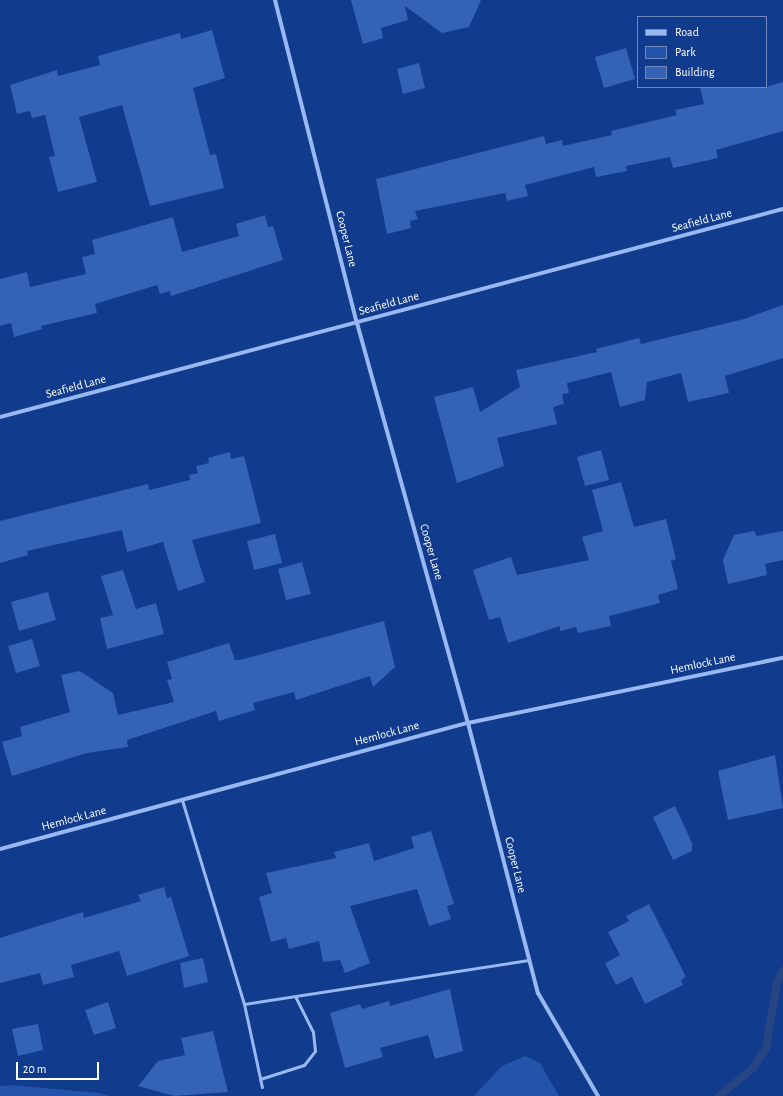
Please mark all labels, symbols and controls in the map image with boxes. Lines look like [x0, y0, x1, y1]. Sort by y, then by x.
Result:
legend [637, 16, 767, 88]
text: Road [675, 26, 699, 38]
text: Park [675, 46, 696, 58]
text: Building [675, 66, 715, 78]
street label: Seafield Lane [670, 206, 734, 236]
street label: Cooper Lane [332, 209, 360, 269]
street label: Seafield Lane [357, 289, 421, 319]
street label: Seafield Lane [44, 372, 108, 402]
street label: Cooper Lane [416, 522, 446, 582]
street label: Hemlock Lane [669, 650, 737, 678]
street label: Hemlock Lane [353, 718, 421, 750]
street label: Hemlock Lane [40, 803, 108, 835]
street label: Cooper Lane [501, 835, 529, 895]
scale bar [18, 1054, 101, 1080]
text: 20 m [23, 1063, 46, 1075]

